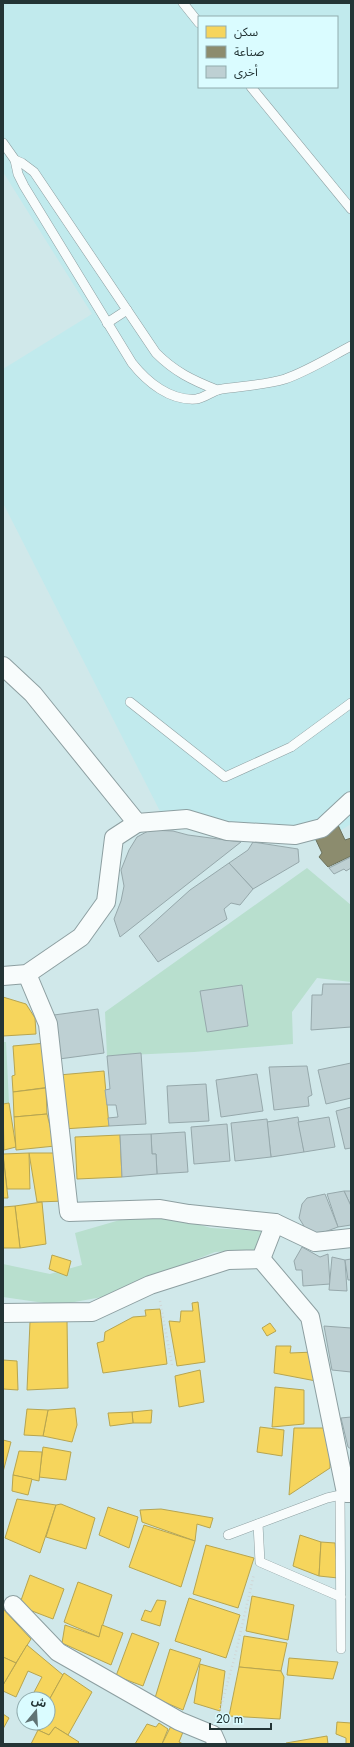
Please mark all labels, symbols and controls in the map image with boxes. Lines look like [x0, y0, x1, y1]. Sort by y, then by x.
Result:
legend [198, 16, 338, 88]
text: سكن [234, 23, 258, 41]
text: صناعة [234, 43, 264, 61]
text: أخرى [234, 63, 258, 81]
north arrow [16, 1691, 56, 1731]
text: ش [29, 1692, 49, 1711]
scale bar [210, 1705, 271, 1731]
text: 20 m [216, 1710, 243, 1728]

